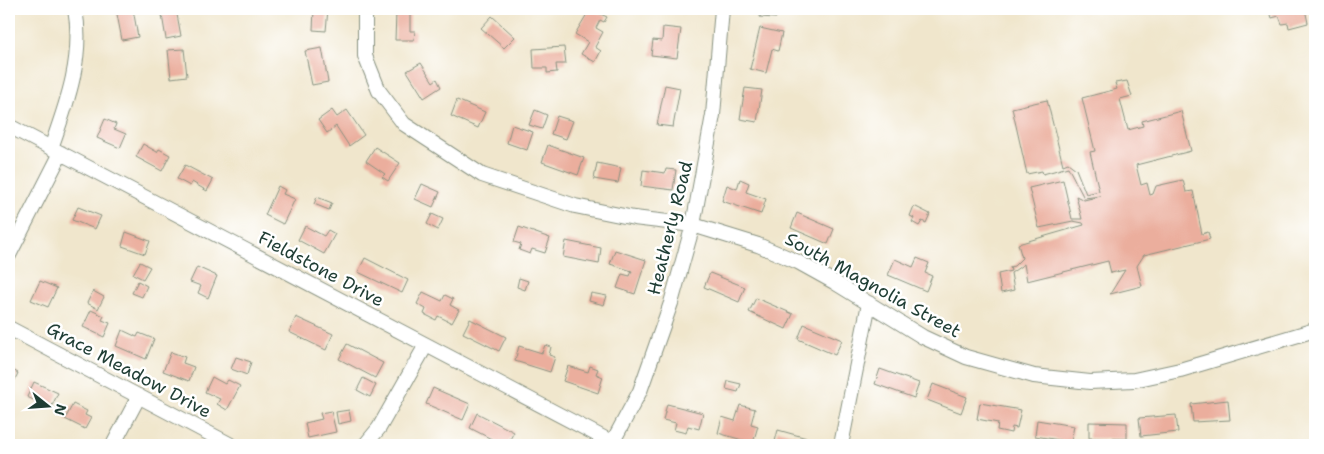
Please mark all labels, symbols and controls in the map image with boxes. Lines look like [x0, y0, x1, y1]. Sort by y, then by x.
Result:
street label: Heatherly Road [642, 159, 698, 297]
street label: Fieldstone Drive [254, 226, 388, 312]
street label: South Magnolia Street [781, 227, 965, 343]
street label: Grace Meadow Drive [43, 316, 215, 424]
north arrow [22, 382, 72, 432]
text: N [50, 402, 71, 418]

